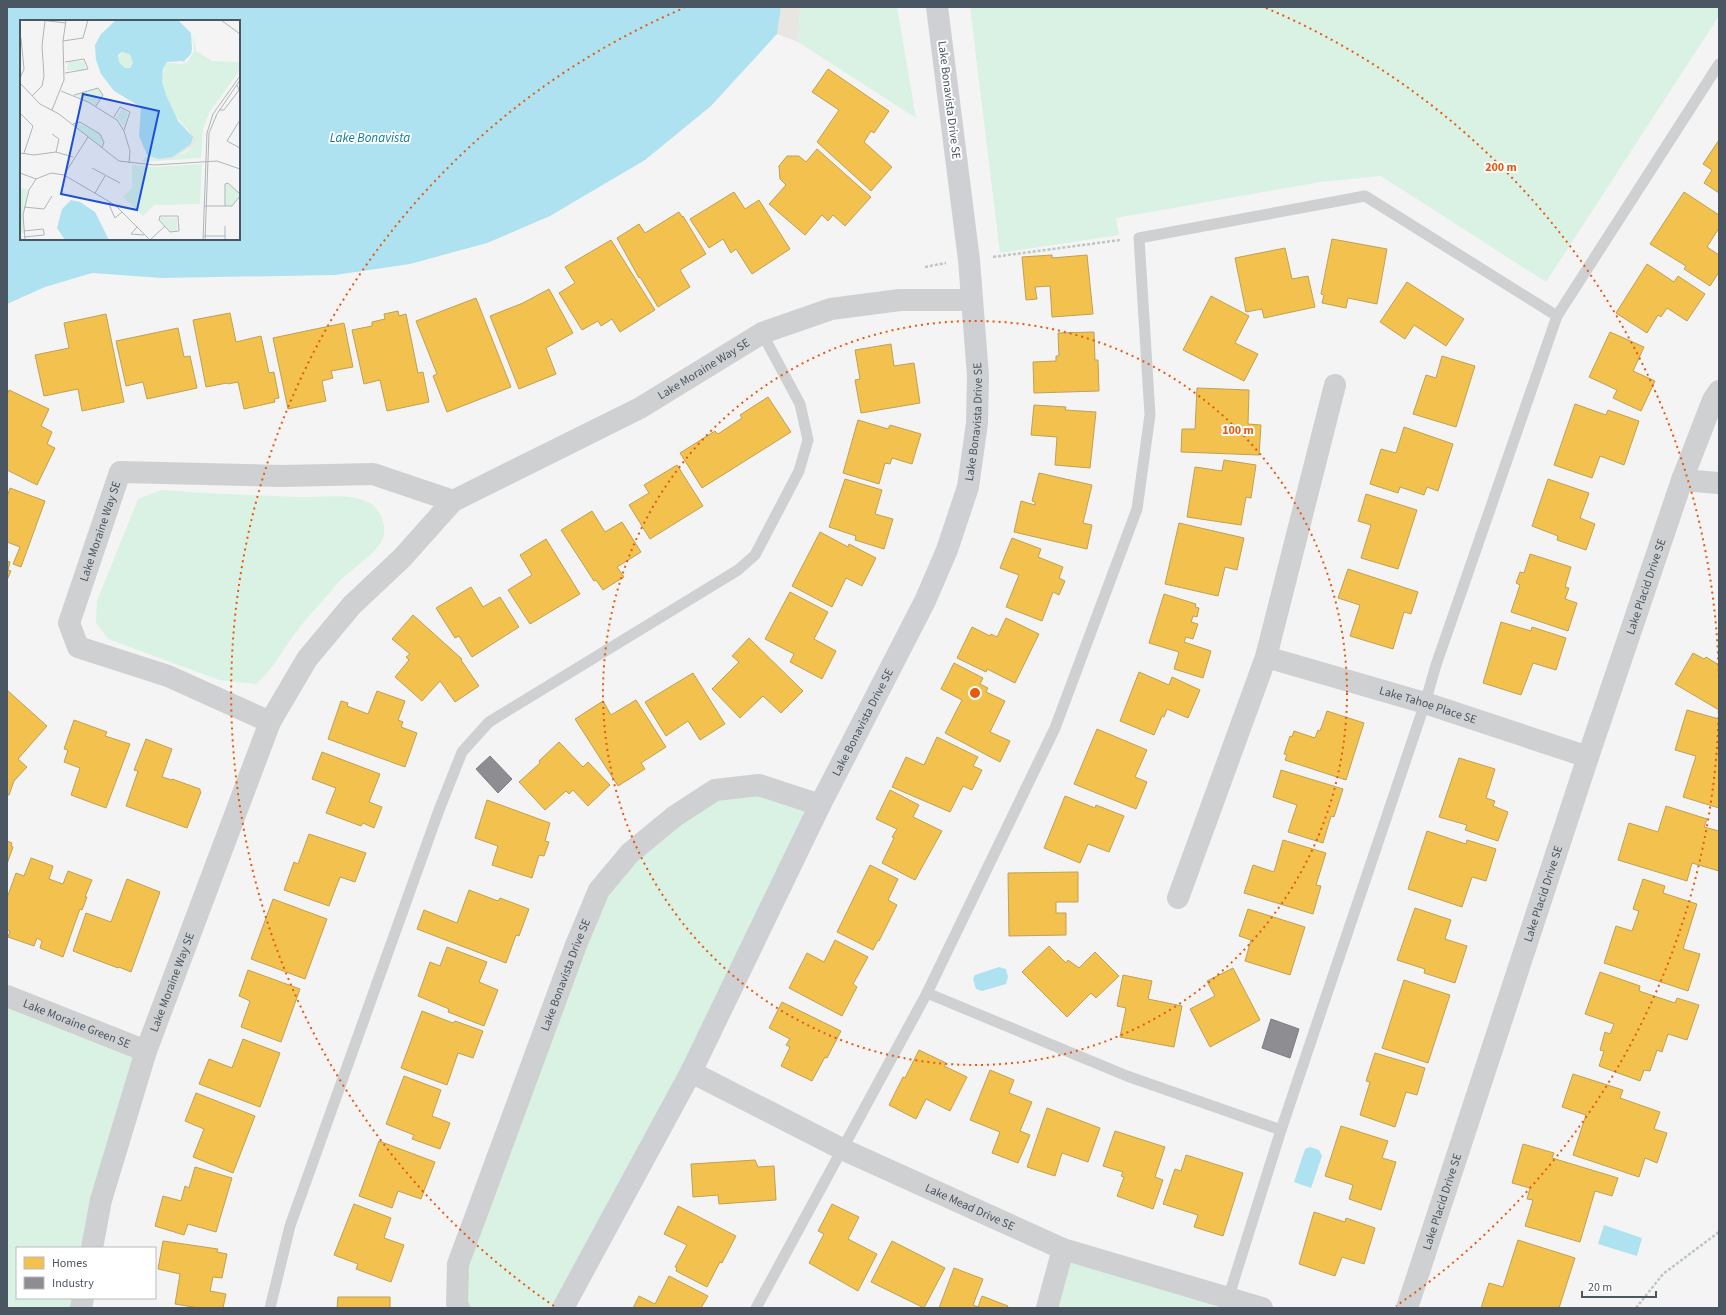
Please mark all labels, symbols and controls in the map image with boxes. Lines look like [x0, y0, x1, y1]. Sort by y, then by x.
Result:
inset map [20, 20, 240, 240]
street label: Lake Bonavista Drive SE [933, 40, 965, 160]
water label: Lake Bonavista [330, 129, 410, 147]
text: 200 m [1485, 159, 1517, 176]
street label: Lake Moraine Way SE [654, 334, 753, 404]
street label: Lake Bonavista Drive SE [960, 362, 987, 482]
text: 100 m [1222, 422, 1254, 439]
street label: Lake Moraine Way SE [75, 479, 125, 584]
street label: Lake Placid Drive SE [1622, 536, 1670, 637]
street label: Lake Bonavista Drive SE [828, 666, 897, 779]
street label: Lake Tahoe Place SE [1377, 682, 1479, 728]
centre of rings [968, 686, 982, 700]
street label: Lake Placid Drive SE [1519, 843, 1567, 944]
street label: Lake Bonavista Drive SE [536, 916, 595, 1033]
street label: Lake Moraine Way SE [145, 930, 198, 1034]
street label: Lake Moraine Green SE [21, 995, 133, 1053]
street label: Lake Placid Drive SE [1418, 1151, 1466, 1252]
street label: Lake Mead Drive SE [922, 1179, 1018, 1235]
legend [16, 1247, 156, 1299]
text: Homes [52, 1255, 87, 1272]
scale bar [1582, 1273, 1656, 1299]
text: Industry [52, 1275, 94, 1292]
text: 20 m [1588, 1279, 1612, 1296]

